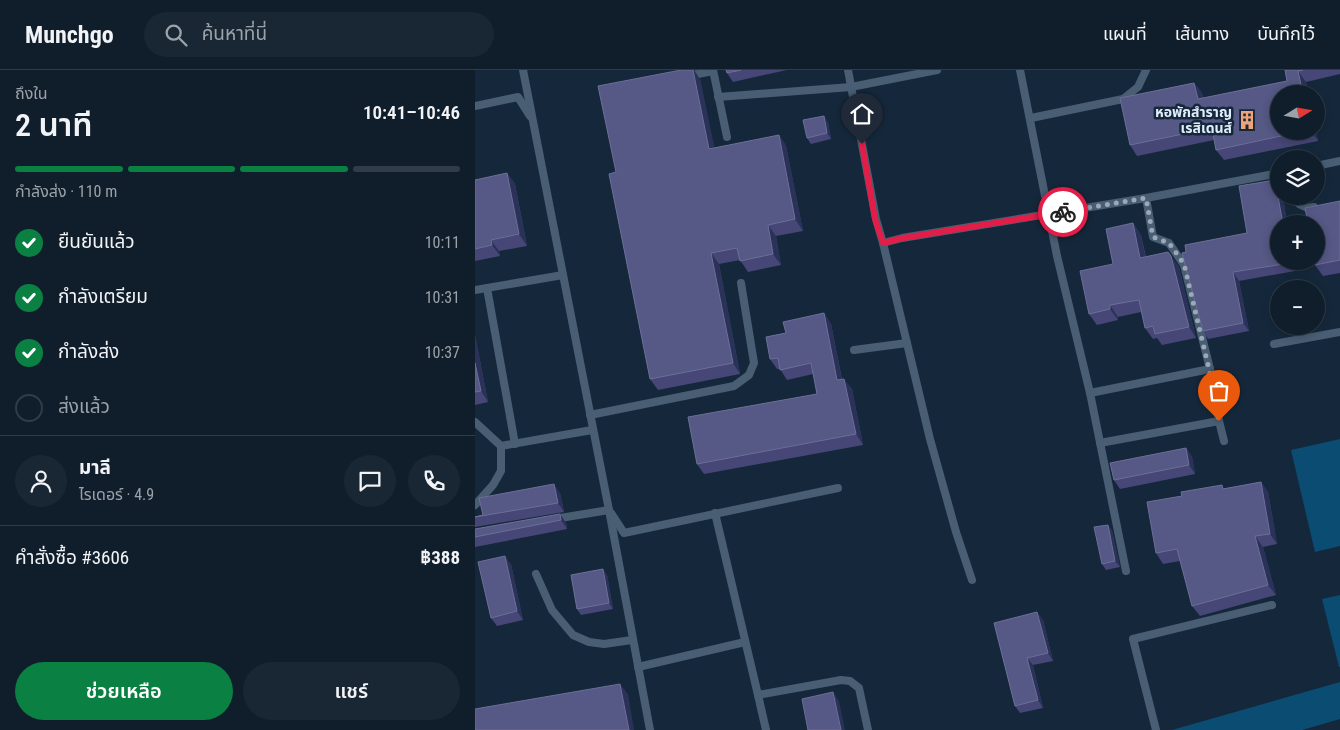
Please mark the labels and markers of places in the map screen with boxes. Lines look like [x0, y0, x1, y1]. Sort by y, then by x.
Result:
pin [841, 93, 883, 144]
place label: หอพักสำราญ เรสิเดนส์ [1155, 104, 1233, 136]
building icon: หอพักสำราญ เรสิเดนส์ [1236, 109, 1258, 131]
pin [1198, 370, 1240, 421]

